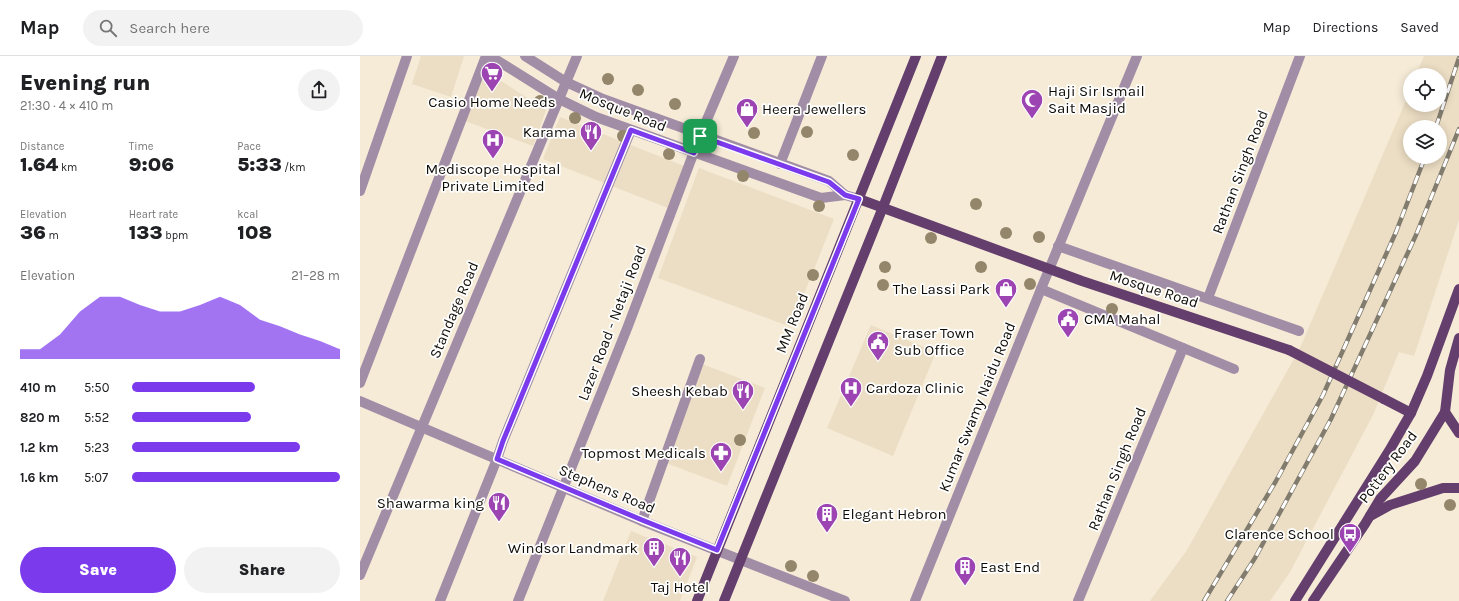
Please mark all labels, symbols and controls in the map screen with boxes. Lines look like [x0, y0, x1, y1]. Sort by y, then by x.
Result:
search box [83, 10, 363, 46]
text: Map [20, 17, 59, 39]
icon: search [97, 17, 119, 39]
text: Search here [129, 19, 210, 37]
text: Map [1263, 19, 1291, 36]
text: Directions [1313, 19, 1378, 36]
text: Saved [1400, 19, 1439, 36]
supermarket icon: Casio Home Needs [479, 60, 505, 93]
map controls [1403, 68, 1447, 164]
button: locate [1403, 68, 1447, 112]
button: share [298, 69, 340, 111]
text: Evening run [20, 70, 150, 96]
place label: Haji Sir Ismail Sait Masjid [1048, 82, 1145, 117]
street label: Mosque Road [577, 84, 669, 136]
mosque icon: Haji Sir Ismail Sait Masjid [1019, 87, 1045, 120]
place label: Casio Home Needs [428, 93, 556, 111]
shop icon: Heera Jewellers [734, 96, 760, 129]
text: 21:30 · 4 × 410 m [20, 98, 114, 113]
place label: Heera Jewellers [762, 100, 866, 118]
street label: Rathan Singh Road [1208, 108, 1272, 236]
restaurant icon: Karama [578, 119, 604, 152]
pin [683, 119, 717, 153]
button: layers [1403, 120, 1447, 164]
place label: Karama [523, 123, 576, 141]
icon: arrive [689, 125, 711, 147]
hospital icon: Mediscope Hospital Private Limited [480, 127, 506, 160]
text: Distance [20, 140, 64, 153]
text: Time [129, 140, 153, 153]
text: Pace [237, 140, 261, 153]
text: 1.64 [20, 153, 58, 176]
text: 9:06 [129, 153, 174, 176]
text: 5:33 [237, 153, 282, 176]
place label: Mediscope Hospital Private Limited [425, 160, 561, 195]
text: km [58, 161, 77, 174]
text: /km [282, 161, 306, 174]
text: Elevation [20, 208, 67, 221]
text: Heart rate [129, 208, 178, 221]
text: kcal [237, 208, 258, 221]
text: 36 [20, 221, 46, 244]
text: 133 [129, 221, 163, 244]
text: 108 [237, 221, 272, 244]
text: m [46, 229, 59, 242]
text: bpm [163, 229, 188, 242]
street label: Lazer Road - Netaji Road [574, 243, 650, 403]
street label: Standage Road [426, 259, 482, 361]
street label: Mosque Road [1107, 266, 1201, 312]
text: Elevation [20, 268, 75, 283]
text: 21–28 m [291, 268, 340, 283]
shop icon: The Lassi Park [993, 276, 1019, 309]
place label: The Lassi Park [893, 280, 990, 298]
street label: MM Road [772, 290, 812, 356]
public building icon: CMA Mahal [1055, 306, 1081, 339]
place label: CMA Mahal [1084, 310, 1161, 328]
street label: Kumar Swamy Naidu Road [935, 320, 1019, 494]
place label: Fraser Town Sub Office [894, 324, 975, 359]
public building icon: Fraser Town Sub Office [865, 329, 891, 362]
hospital icon: Cardoza Clinic [838, 375, 864, 408]
restaurant icon: Sheesh Kebab [730, 378, 756, 411]
place label: Cardoza Clinic [866, 379, 964, 397]
text: 410 m [20, 380, 56, 395]
text: 5:50 [84, 380, 109, 395]
place label: Sheesh Kebab [631, 382, 728, 400]
street label: Rathan Singh Road [1084, 405, 1150, 533]
text: 820 m [20, 410, 60, 425]
text: 5:52 [84, 410, 109, 425]
street label: Pottery Road [1355, 427, 1421, 507]
text: 1.2 km [20, 440, 59, 455]
text: 5:23 [84, 440, 110, 455]
pharmacy icon: Topmost Medicals [708, 440, 734, 473]
place label: Topmost Medicals [582, 444, 706, 462]
street label: Stephens Road [556, 461, 658, 517]
text: 1.6 km [20, 470, 59, 485]
text: 5:07 [84, 470, 108, 485]
restaurant icon: Shawarma king [486, 490, 512, 523]
place label: Shawarma king [377, 494, 485, 512]
building icon: Elegant Hebron [814, 501, 840, 534]
place label: Elegant Hebron [842, 505, 947, 523]
bus stop icon: Clarence School [1337, 521, 1363, 554]
place label: Clarence School [1225, 525, 1334, 543]
building icon: Windsor Landmark [641, 535, 667, 568]
place label: Windsor Landmark [508, 539, 638, 557]
restaurant icon: Taj Hotel [667, 545, 693, 578]
button: Save [20, 547, 176, 593]
button: Share [184, 547, 340, 593]
building icon: East End [952, 554, 978, 587]
place label: East End [980, 558, 1040, 576]
place label: Taj Hotel [651, 578, 709, 596]

